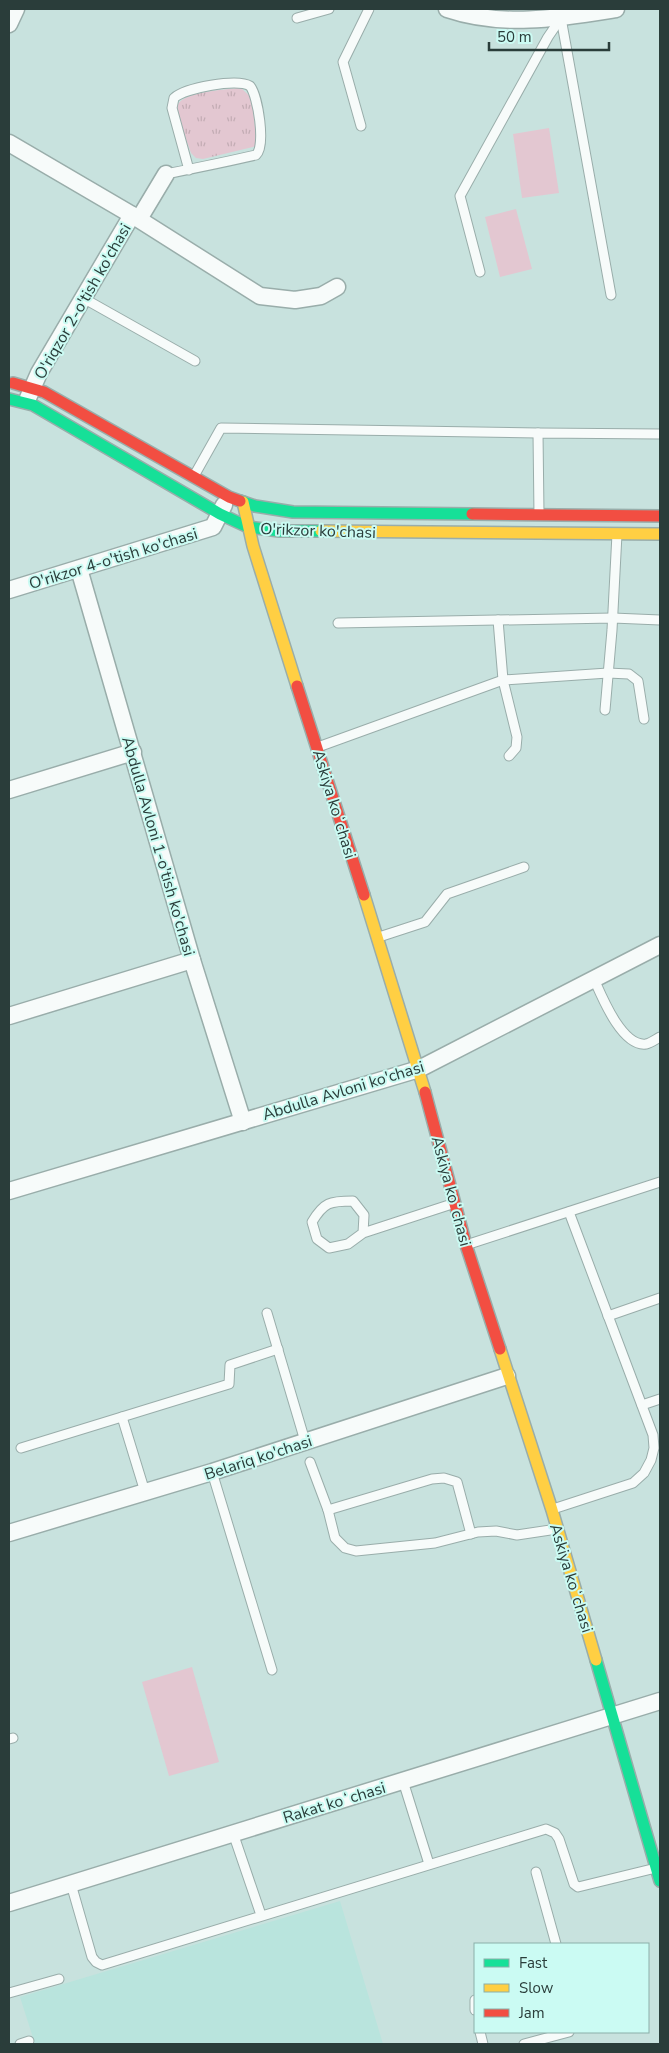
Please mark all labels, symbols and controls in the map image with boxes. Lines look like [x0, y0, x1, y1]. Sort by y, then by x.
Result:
scale bar [489, 20, 609, 52]
text: 50 m [497, 27, 532, 47]
street label: O'riqzor 2-o'tish ko'chasi [29, 220, 137, 383]
street label: O'rikzor ko'chasi [260, 518, 376, 544]
street label: O'rikzor 4-o'tish ko'chasi [26, 523, 200, 595]
street label: Abdulla Avloni 1-o'tish ko'chasi [116, 734, 200, 959]
street label: Askiya koʻchasi [307, 747, 361, 861]
street label: Abdulla Avloni ko'chasi [260, 1056, 427, 1126]
street label: Askiya koʻchasi [426, 1134, 476, 1249]
street label: Belariq ko'chasi [202, 1430, 315, 1486]
street label: Askiya koʻchasi [544, 1521, 598, 1635]
street label: Rakat koʻchasi [280, 1777, 388, 1829]
legend [474, 1943, 649, 2033]
text: Fast [519, 1953, 548, 1973]
text: Slow [519, 1978, 554, 1998]
text: Jam [518, 2003, 545, 2023]

